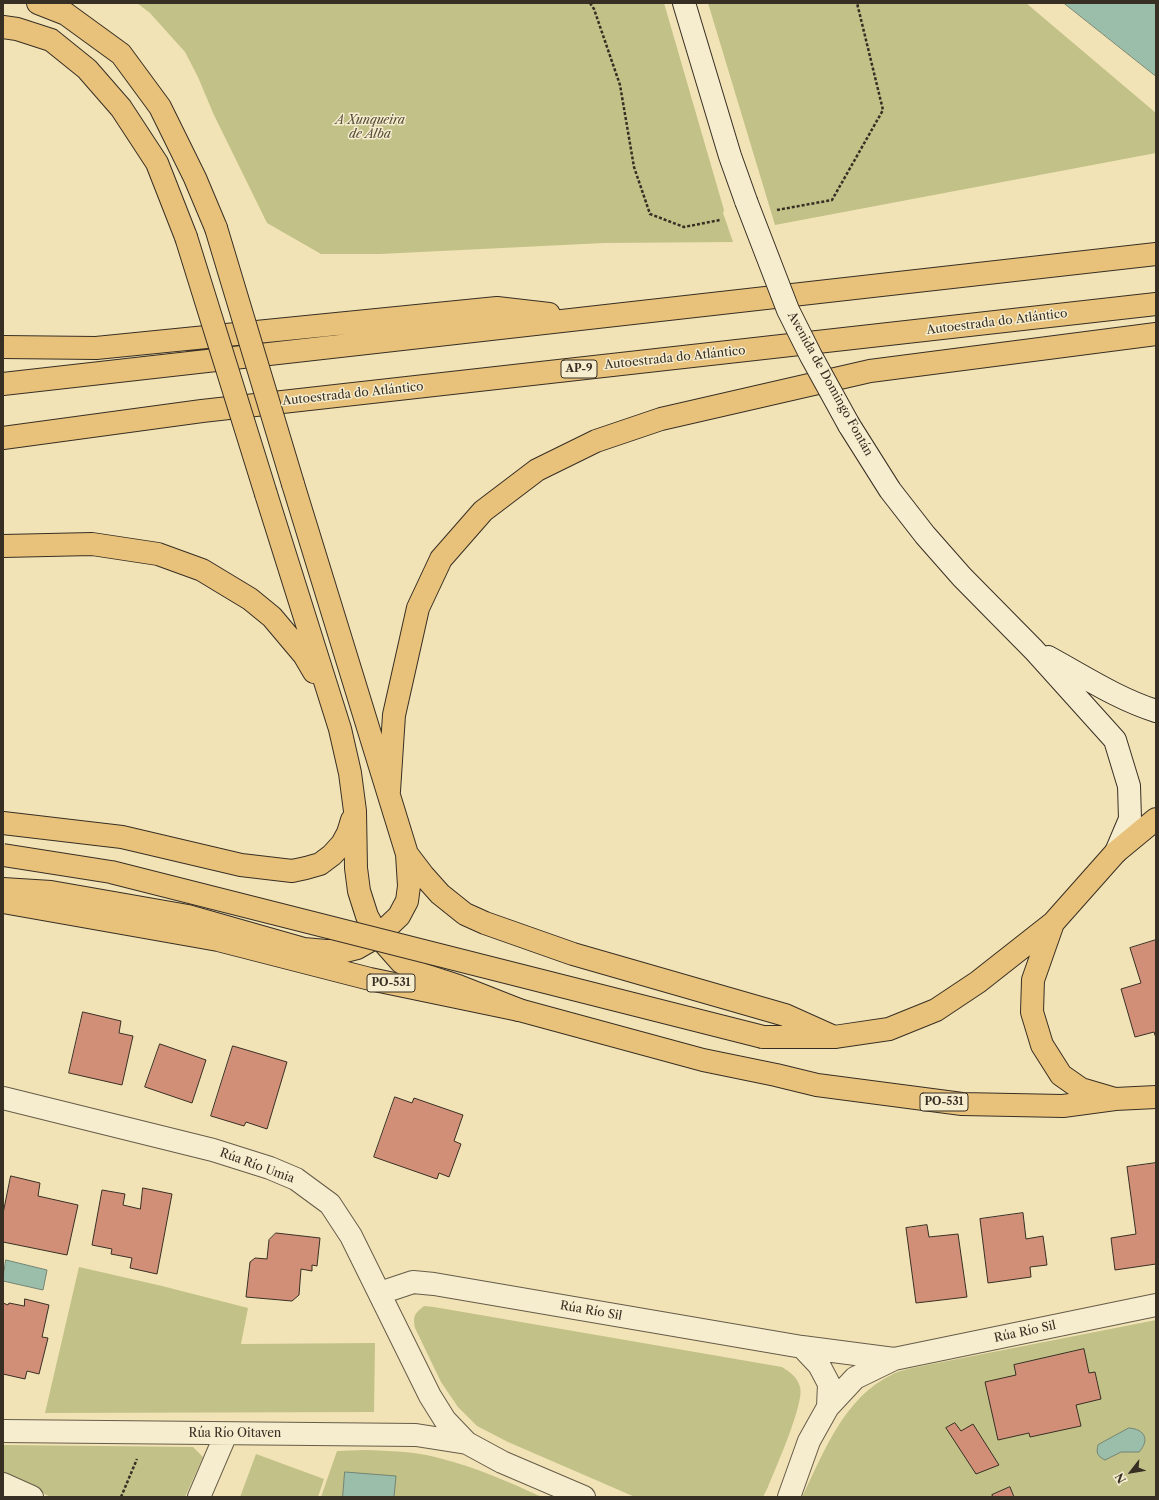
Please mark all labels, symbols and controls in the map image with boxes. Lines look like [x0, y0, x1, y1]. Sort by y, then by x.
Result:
park label: A Xunqueira de Alba [335, 114, 405, 142]
street label: Autoestrada do Atlántico [926, 306, 1068, 338]
street label: Avenida de Domingo Fontán [784, 309, 876, 459]
street label: Autoestrada do Atlántico [604, 343, 746, 373]
road number: AP-9 [561, 360, 597, 378]
street label: Autoestrada do Atlántico [282, 379, 424, 409]
road number: PO-531 [367, 974, 415, 992]
road number: PO-531 [920, 1093, 968, 1111]
street label: Rúa Río Umia [218, 1146, 296, 1186]
street label: Rúa Río Sil [559, 1298, 623, 1324]
street label: Rúa Río Sil [993, 1318, 1057, 1346]
street label: Rúa Río Oitaven [189, 1427, 281, 1441]
north arrow [1111, 1452, 1151, 1492]
text: N [1112, 1470, 1129, 1486]

